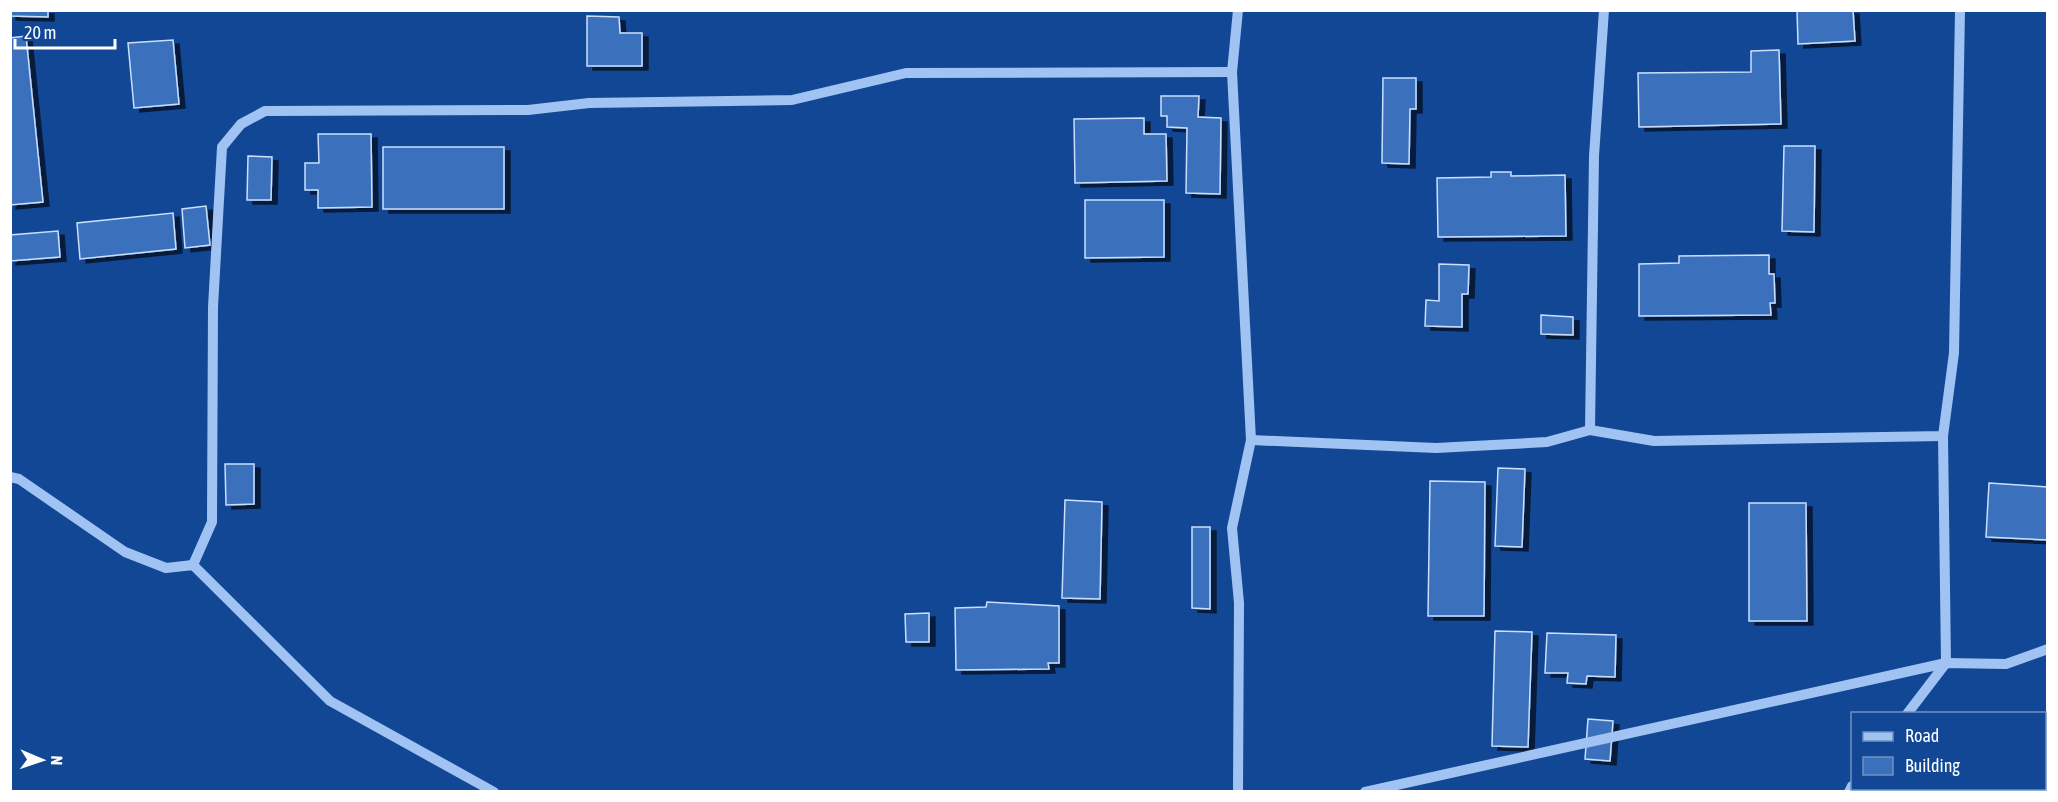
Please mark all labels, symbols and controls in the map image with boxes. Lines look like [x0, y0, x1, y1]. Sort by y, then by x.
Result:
scale bar [15, 12, 116, 50]
text: 20 m [24, 22, 56, 43]
legend [1851, 712, 2046, 790]
text: Road [1905, 725, 1939, 746]
north arrow [12, 730, 72, 790]
text: N [48, 755, 66, 766]
text: Building [1905, 755, 1960, 776]

